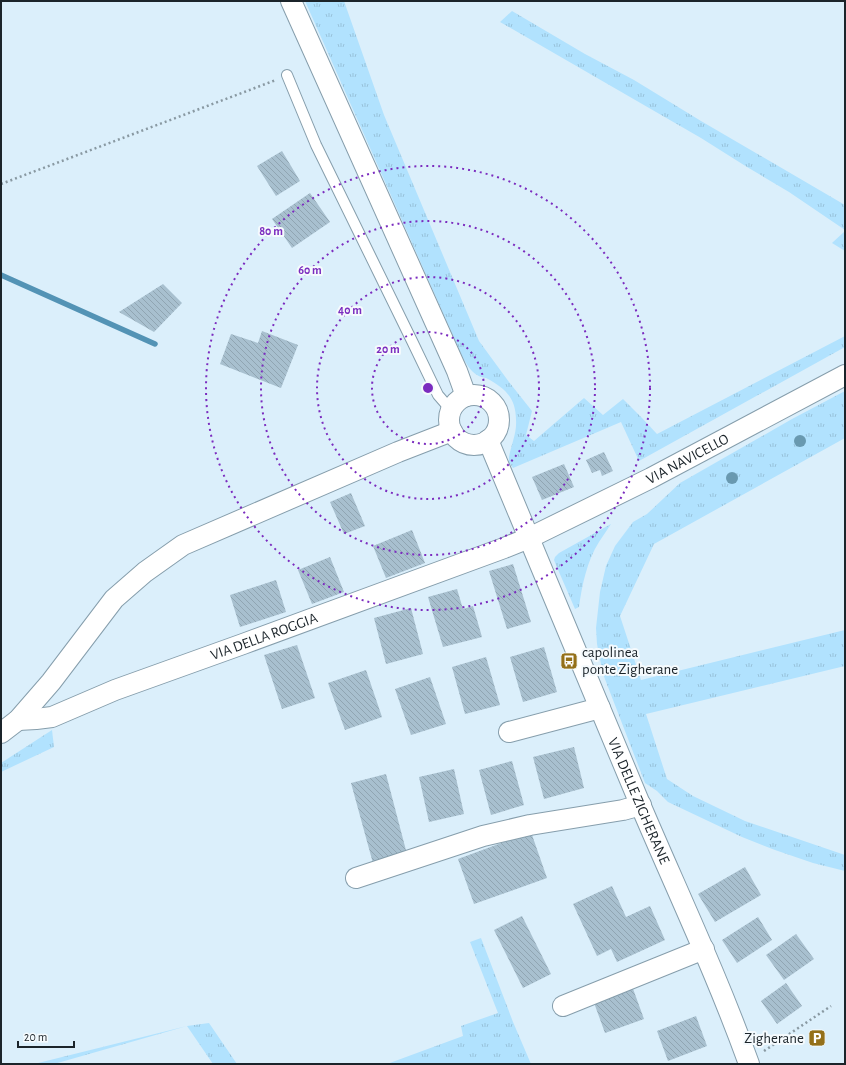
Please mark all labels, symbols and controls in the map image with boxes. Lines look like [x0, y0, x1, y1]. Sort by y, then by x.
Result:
text: 80 m [259, 225, 283, 237]
text: 60 m [298, 264, 322, 276]
text: 40 m [338, 304, 362, 316]
text: 20 m [376, 343, 400, 355]
centre of rings [421, 381, 435, 395]
street label: VIA NAVICELLO [644, 431, 731, 487]
street label: VIA DELLA ROGGIA [209, 610, 320, 663]
place label: capolinea ponte Zigherane [582, 645, 678, 677]
bus stop icon: capolinea ponte Zigherane [559, 651, 579, 671]
street label: VIA DELLE ZIGHERANE [605, 736, 672, 866]
scale bar [18, 1023, 74, 1049]
parking icon: Zigherane [807, 1028, 827, 1048]
text: 20 m [24, 1031, 47, 1043]
place label: Zigherane [744, 1031, 804, 1046]

